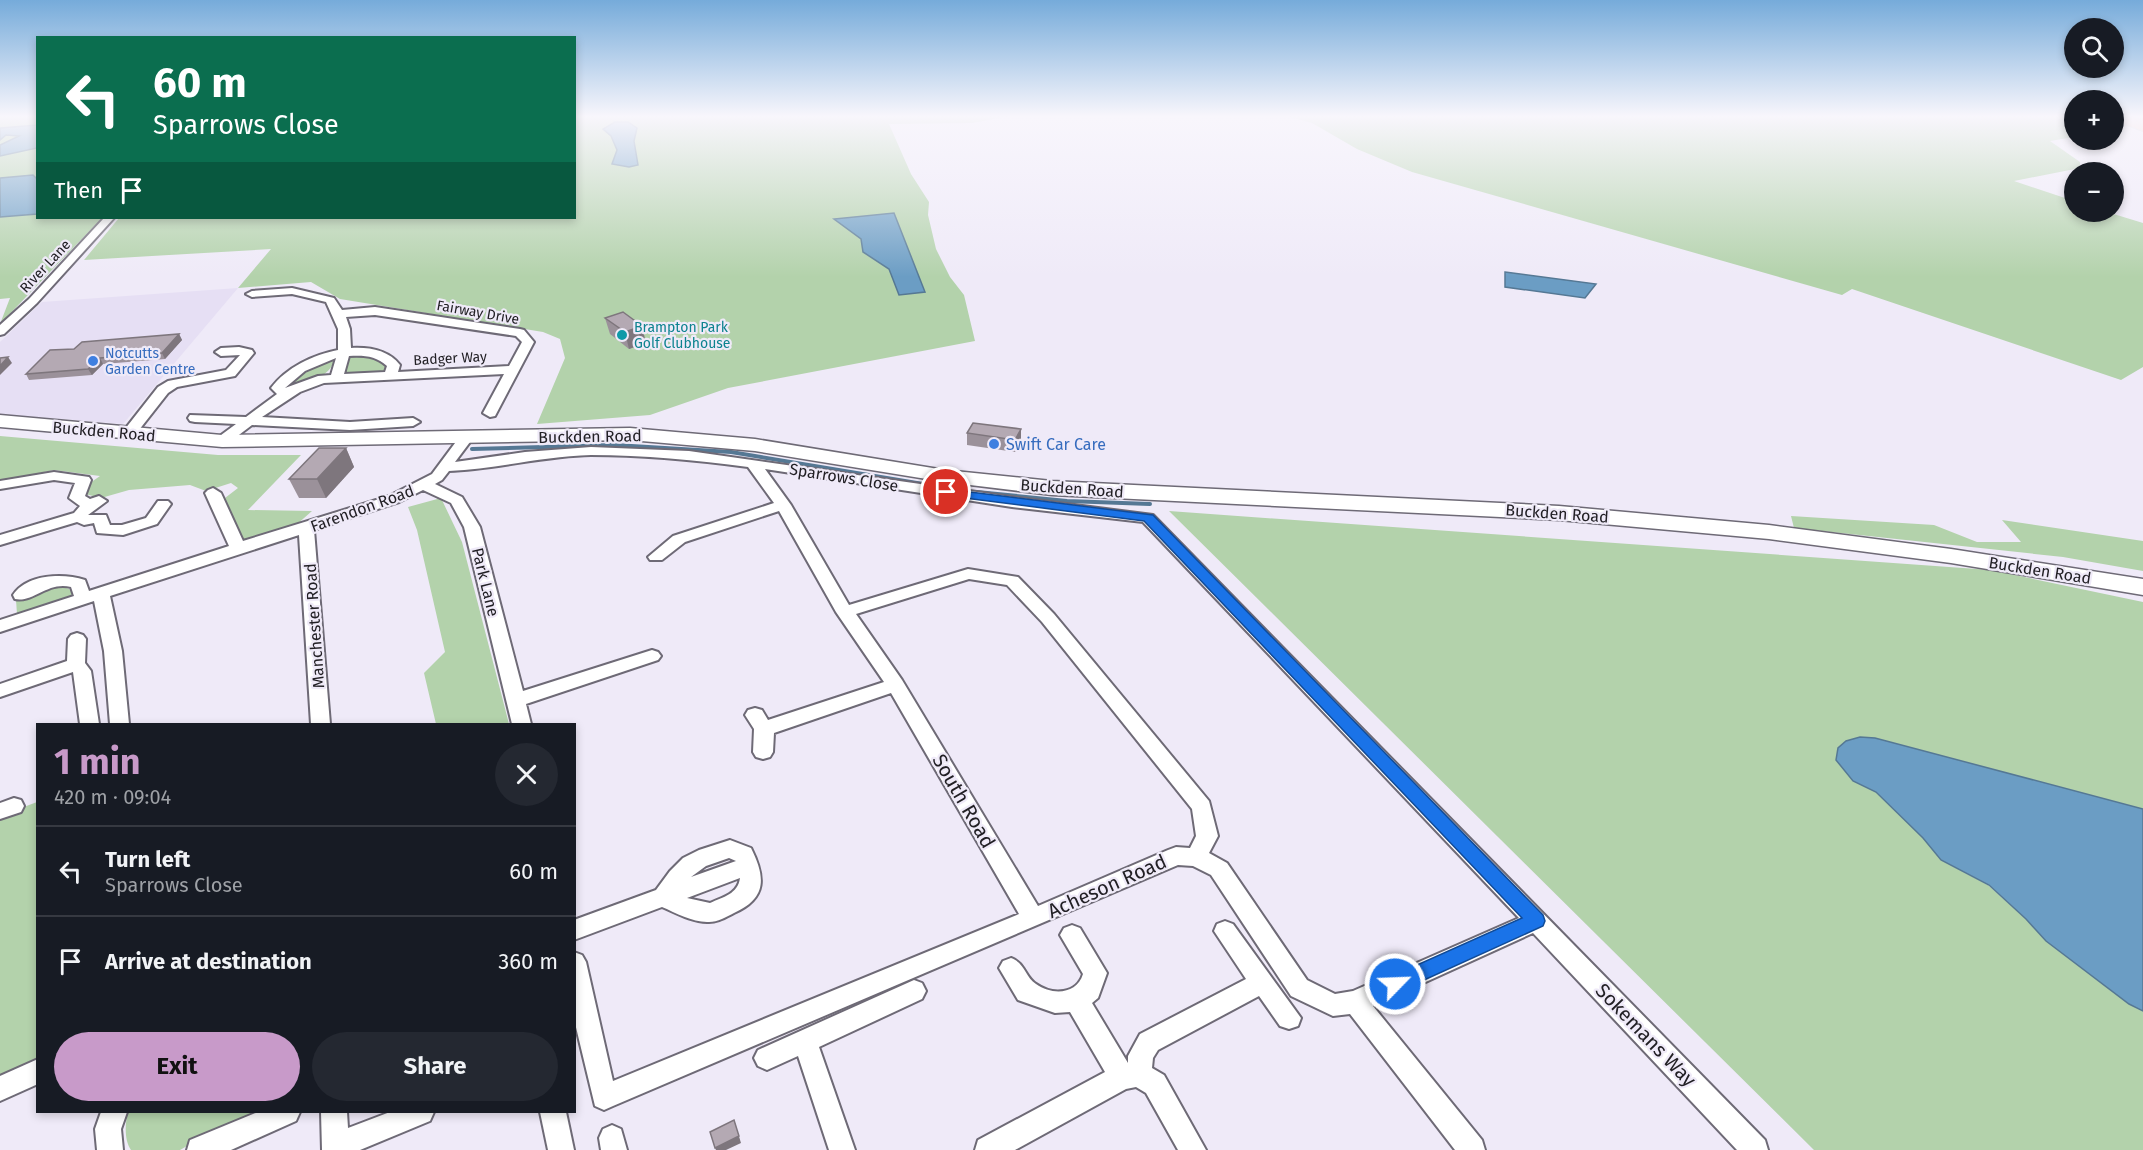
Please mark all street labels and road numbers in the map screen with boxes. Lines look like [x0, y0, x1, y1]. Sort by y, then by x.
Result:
street label: River Lane [17, 236, 74, 296]
street label: Fairway Drive [435, 297, 521, 328]
street label: Badger Way [413, 348, 487, 369]
street label: Buckden Road [52, 418, 156, 445]
street label: Buckden Road [538, 426, 642, 447]
street label: Sparrows Close [788, 459, 900, 495]
street label: Buckden Road [1020, 475, 1124, 502]
street label: Farendon Road [308, 481, 417, 536]
street label: Buckden Road [1505, 500, 1609, 527]
street label: Park Lane [468, 546, 503, 619]
street label: Buckden Road [1987, 553, 2093, 588]
street label: Manchester Road [301, 563, 328, 689]
street label: South Road [927, 750, 1001, 852]
street label: Acheson Road [1044, 849, 1170, 923]
street label: Sokemans Way [1591, 978, 1701, 1092]

